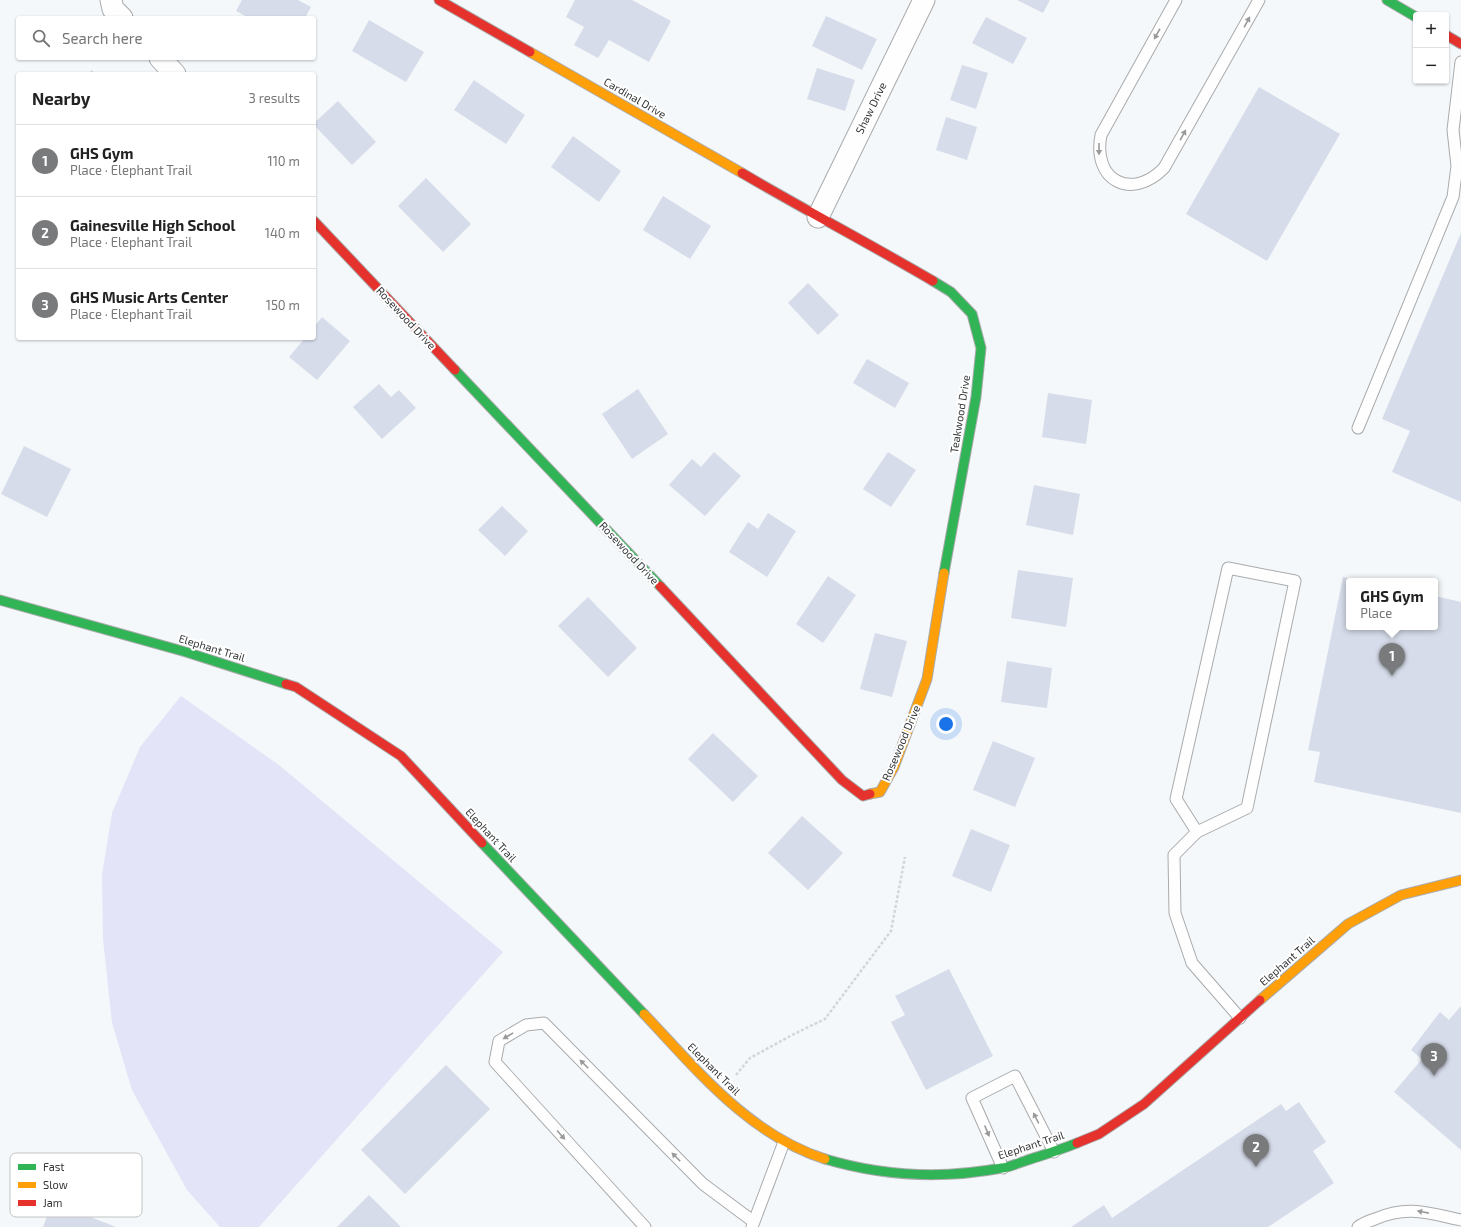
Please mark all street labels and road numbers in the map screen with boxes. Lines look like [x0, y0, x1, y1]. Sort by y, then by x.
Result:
street label: Cardinal Drive [602, 75, 669, 121]
street label: Shaw Drive [852, 80, 889, 136]
street label: Rosewood Drive [374, 284, 439, 352]
street label: Teakwood Drive [947, 374, 972, 454]
street label: Rosewood Drive [597, 519, 662, 587]
street label: Elephant Trail [177, 631, 248, 664]
street label: Rosewood Drive [879, 703, 922, 783]
street label: Elephant Trail [463, 805, 520, 865]
street label: Elephant Trail [1256, 933, 1317, 988]
street label: Elephant Trail [685, 1040, 744, 1098]
street label: Elephant Trail [996, 1127, 1066, 1161]

